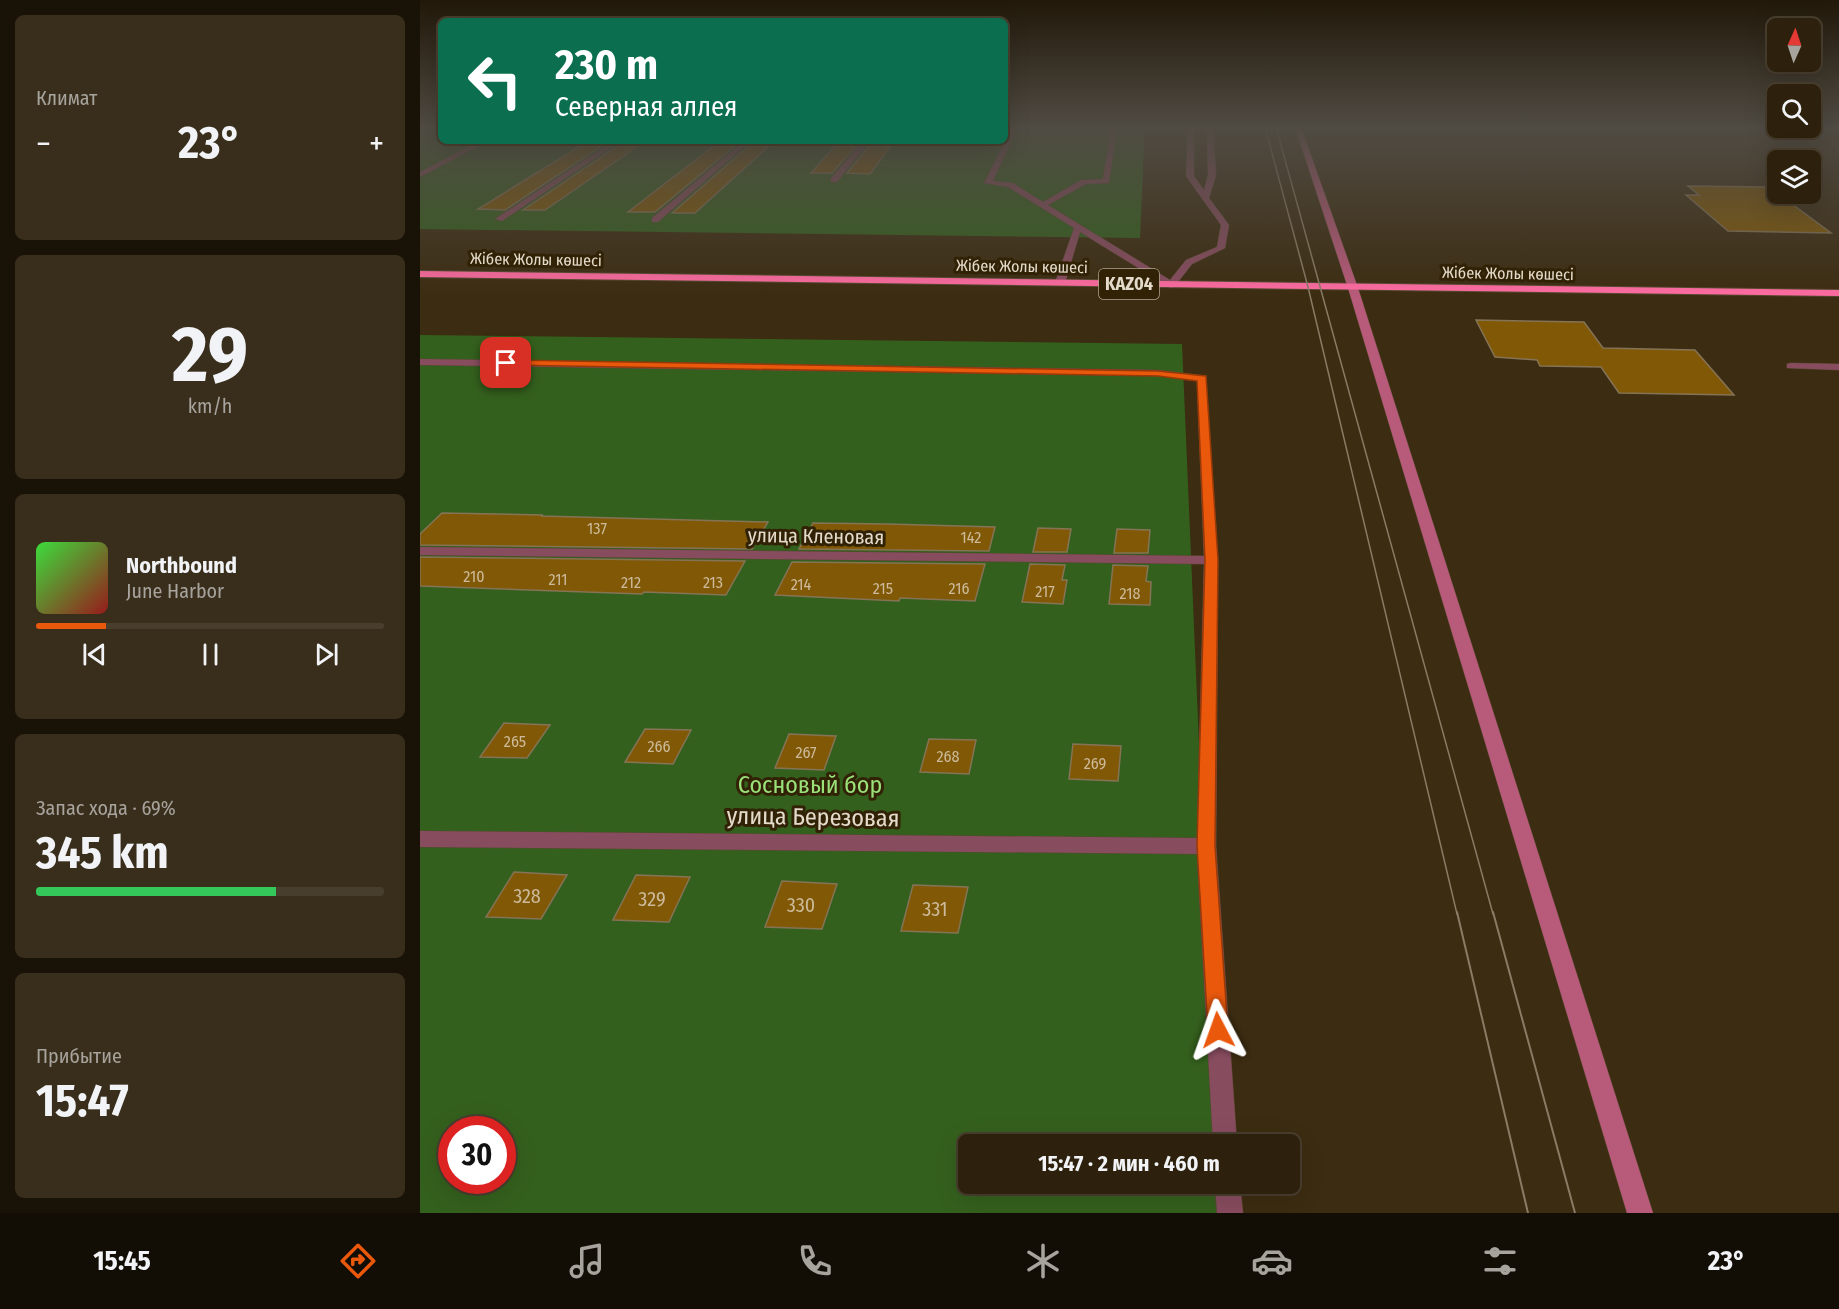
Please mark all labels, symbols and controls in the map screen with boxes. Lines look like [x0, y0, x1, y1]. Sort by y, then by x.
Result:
north arrow [1767, 18, 1821, 72]
map controls [1767, 18, 1821, 204]
text: 230 m [555, 40, 658, 90]
icon: left [456, 42, 534, 120]
button: search [1767, 84, 1821, 138]
text: Климат [36, 86, 97, 110]
text: Северная аллея [555, 91, 738, 123]
text: 23° [178, 116, 242, 170]
text: − [36, 124, 51, 164]
text: + [369, 124, 384, 164]
button: layers [1767, 150, 1821, 204]
street label: Жібек Жолы көшесі [470, 249, 602, 270]
street label: Жібек Жолы көшесі [956, 256, 1088, 277]
street label: Жібек Жолы көшесі [1442, 263, 1574, 284]
road number: KАZ04 [1099, 269, 1159, 299]
text: 29 [172, 308, 248, 402]
pin [480, 337, 531, 388]
icon: arrive [489, 346, 522, 379]
text: km/h [188, 394, 232, 418]
house number: 137 [587, 519, 607, 538]
street label: улица Кленовая [748, 523, 884, 549]
house number: 142 [961, 528, 981, 547]
text: Northbound [126, 552, 237, 579]
house number: 210 [463, 567, 485, 586]
house number: 211 [549, 570, 567, 589]
house number: 212 [621, 573, 641, 592]
house number: 213 [703, 573, 723, 592]
house number: 214 [791, 575, 812, 594]
text: June Harbor [126, 579, 224, 603]
house number: 215 [873, 579, 893, 598]
house number: 216 [949, 579, 969, 598]
house number: 217 [1035, 582, 1055, 601]
house number: 218 [1120, 584, 1140, 603]
icon: previous [78, 638, 111, 671]
icon: pause [194, 638, 227, 671]
icon: next [310, 638, 343, 671]
house number: 265 [504, 732, 526, 751]
house number: 266 [648, 737, 671, 756]
house number: 267 [795, 743, 817, 762]
house number: 268 [937, 747, 960, 766]
house number: 269 [1084, 754, 1107, 773]
park label: Сосновый бор [738, 771, 882, 799]
text: Запас хода · 69% [36, 796, 176, 820]
street label: улица Березовая [726, 801, 900, 833]
text: 345 km [36, 826, 169, 880]
house number: 328 [513, 884, 541, 908]
house number: 329 [638, 887, 666, 911]
house number: 330 [787, 893, 815, 917]
house number: 331 [922, 897, 948, 921]
position arrow [1186, 998, 1250, 1062]
text: Прибытие [36, 1044, 122, 1068]
text: 15:47 [36, 1074, 129, 1128]
speed limit sign: 30 [438, 1116, 516, 1194]
text: 15:47 · 2 мин · 460 m [1038, 1150, 1220, 1177]
icon: directions [337, 1240, 379, 1282]
icon: music [566, 1240, 608, 1282]
icon: phone [794, 1240, 836, 1282]
icon: climate [1022, 1240, 1064, 1282]
icon: car [1251, 1240, 1293, 1282]
icon: filters [1479, 1240, 1521, 1282]
text: 15:45 [93, 1245, 151, 1277]
text: 23° [1708, 1245, 1746, 1277]

